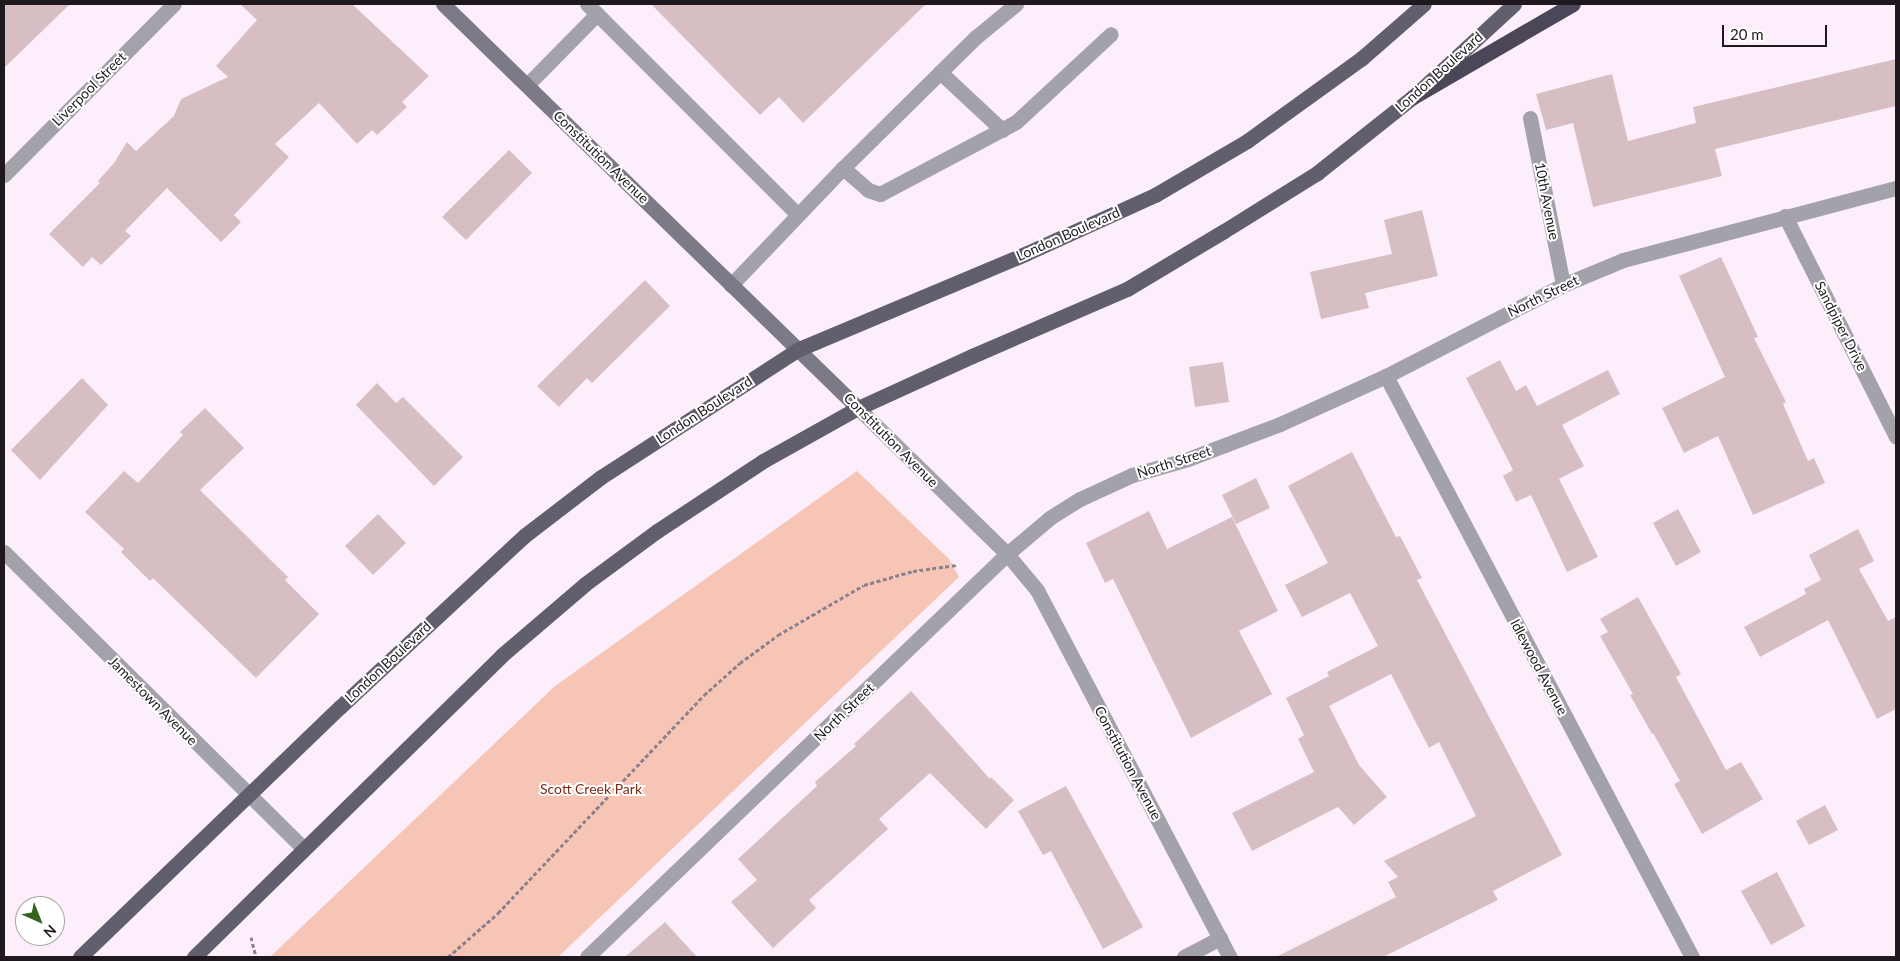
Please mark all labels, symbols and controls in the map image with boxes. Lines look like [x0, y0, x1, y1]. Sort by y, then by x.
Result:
scale bar [1725, 15, 1830, 47]
text: 20 m [1730, 25, 1764, 43]
street label: London Boulevard [1392, 28, 1486, 116]
street label: Liverpool Street [49, 49, 129, 129]
street label: Constitution Avenue [550, 107, 652, 207]
street label: 10th Avenue [1531, 161, 1563, 241]
street label: London Boulevard [1014, 204, 1122, 264]
street label: North Street [1505, 272, 1581, 320]
street label: Sandpiper Drive [1811, 278, 1871, 374]
street label: London Boulevard [653, 373, 755, 447]
street label: Constitution Avenue [840, 389, 942, 491]
street label: North Street [1135, 442, 1213, 482]
street label: Idlewood Avenue [1507, 616, 1571, 718]
street label: London Boulevard [341, 618, 435, 706]
street label: Jamestown Avenue [105, 653, 201, 749]
street label: North Street [811, 679, 877, 745]
street label: Constitution Avenue [1091, 703, 1165, 823]
park label: Scott Creek Park [540, 781, 642, 797]
north arrow [15, 896, 65, 946]
text: N [40, 922, 60, 941]

